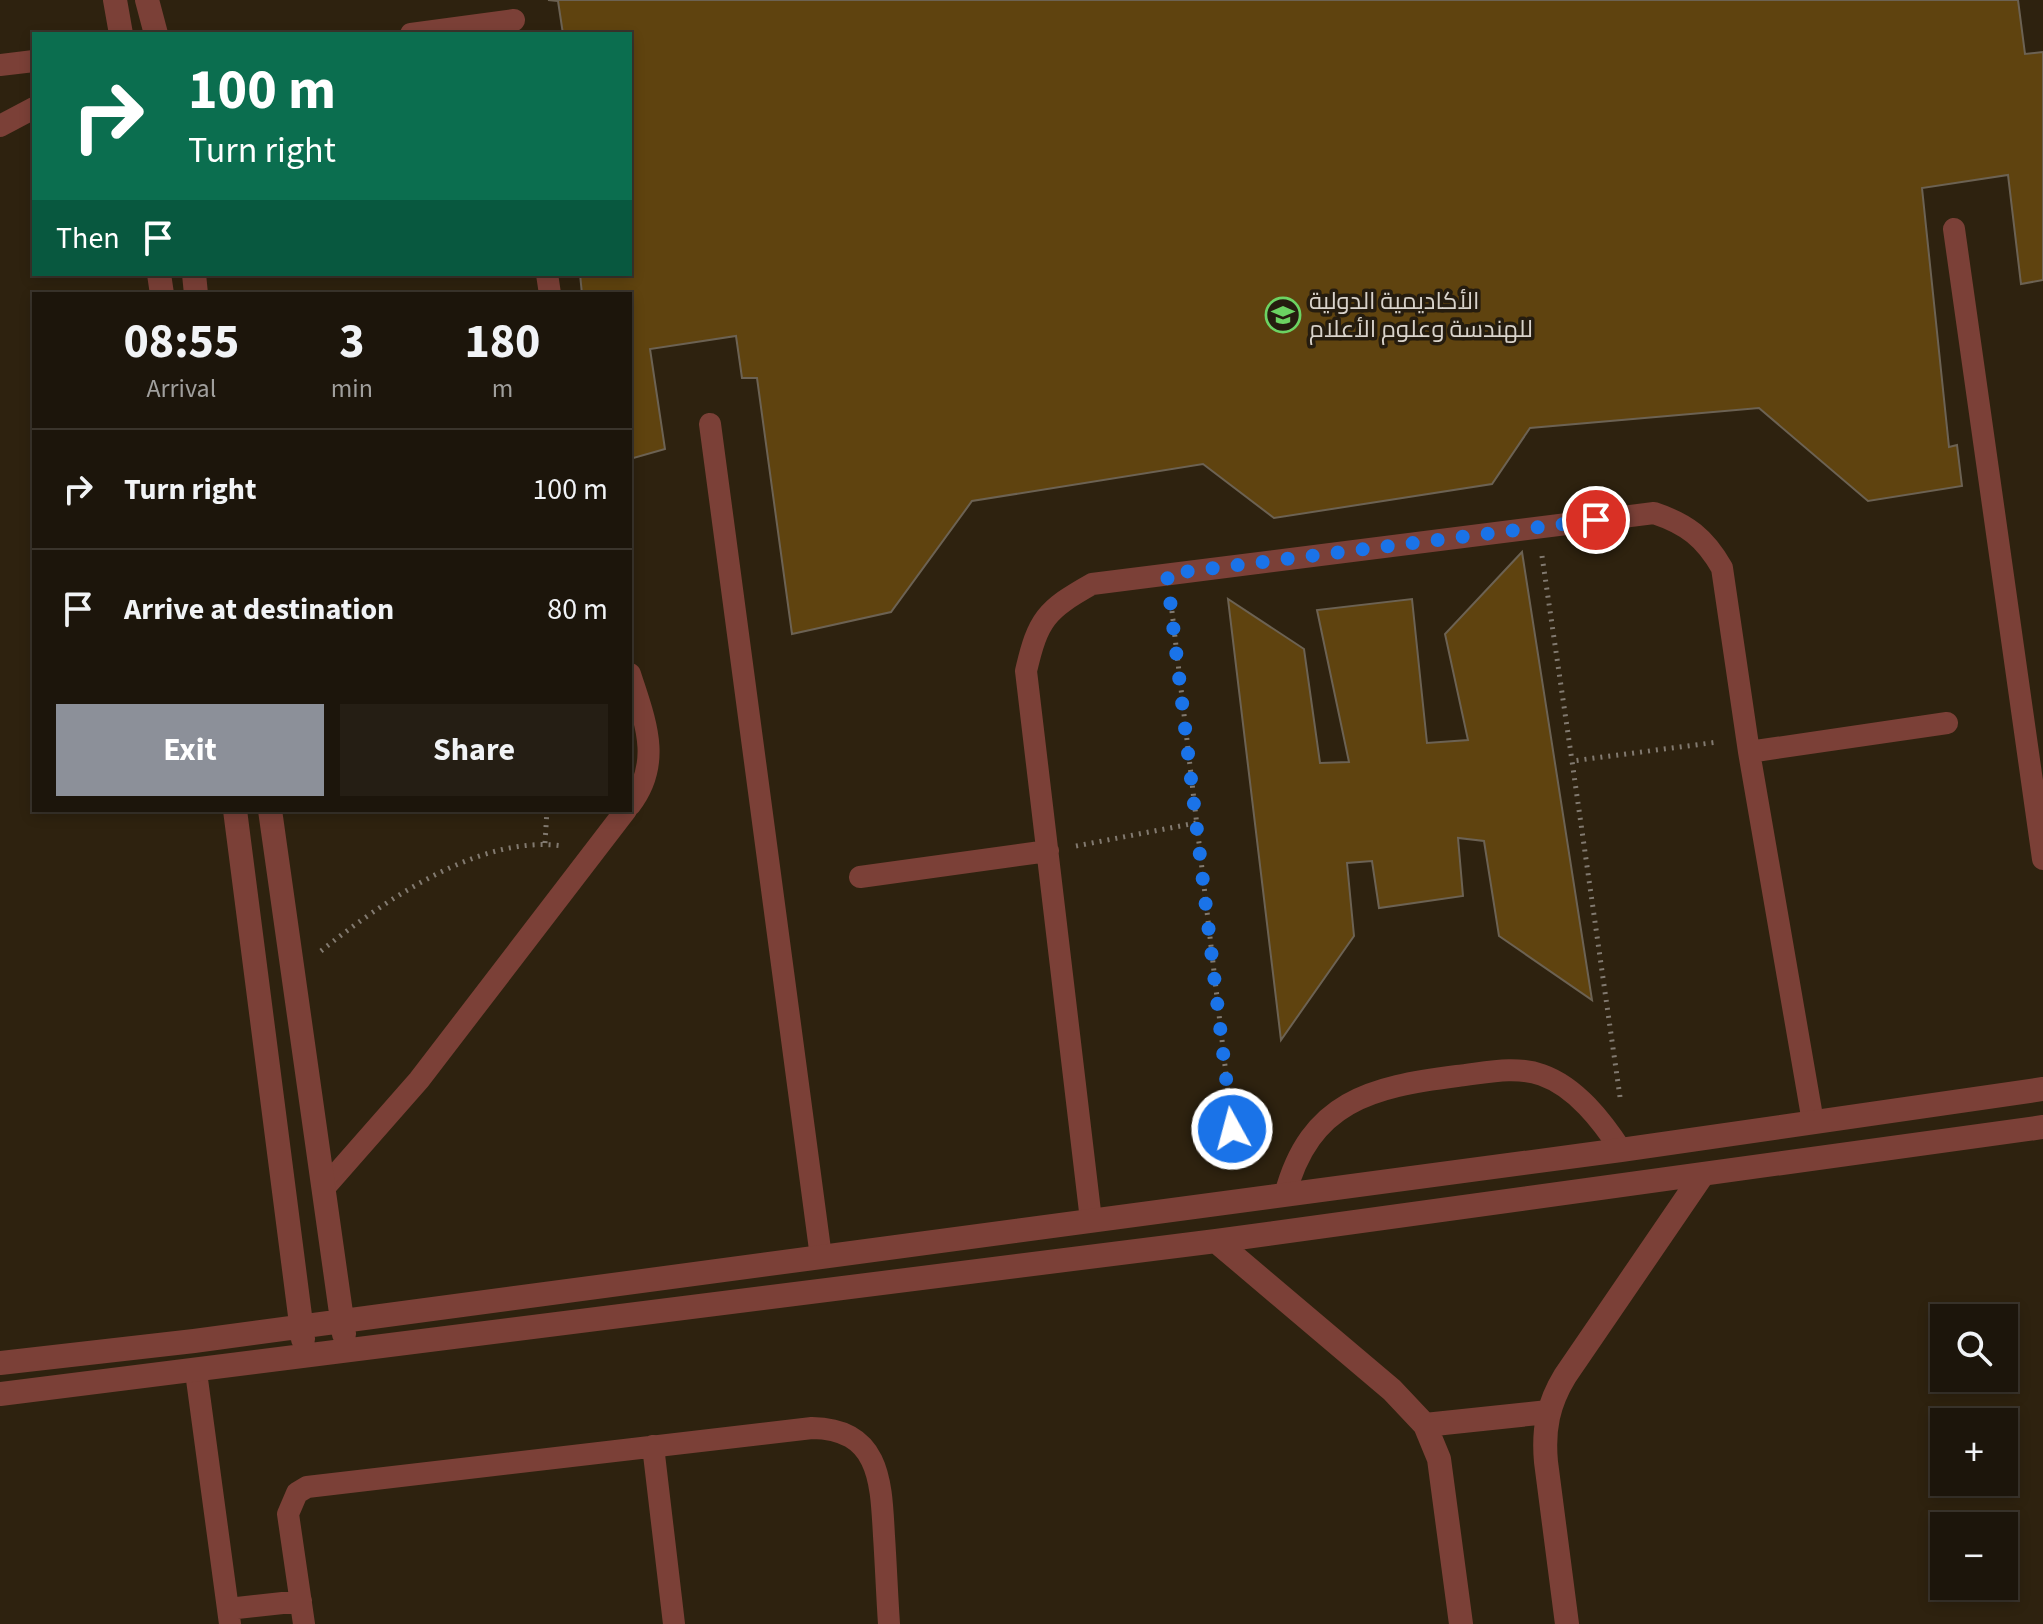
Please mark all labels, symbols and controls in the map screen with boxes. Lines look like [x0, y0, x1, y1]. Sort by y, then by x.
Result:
text: 100 m [188, 51, 336, 130]
icon: right [56, 64, 160, 168]
text: Turn right [188, 125, 336, 176]
icon: arrive [136, 216, 180, 260]
text: Then [56, 217, 120, 260]
place label: الأكاديمية الدولية للهندسة وعلوم الأعلام [1309, 284, 1533, 347]
school or university icon: الأكاديمية الدولية للهندسة وعلوم الأعلام [1264, 296, 1302, 334]
text: 08:55 [123, 308, 239, 376]
text: 3 [339, 308, 365, 376]
text: 180 [464, 308, 540, 376]
text: Arrival [146, 370, 216, 407]
text: min [331, 370, 373, 407]
text: m [492, 370, 513, 407]
icon: right [56, 467, 100, 511]
text: Turn right [124, 468, 256, 511]
text: 100 m [532, 468, 608, 511]
pin [1562, 486, 1630, 554]
icon: arrive [1574, 498, 1618, 542]
icon: arrive [56, 587, 100, 631]
text: Arrive at destination [124, 588, 394, 631]
text: 80 m [547, 588, 608, 631]
button: Exit [56, 704, 324, 796]
button: Share [340, 704, 608, 796]
position arrow [1190, 1087, 1274, 1171]
map controls [1930, 1304, 2018, 1600]
button: search [1930, 1304, 2018, 1392]
button: + [1930, 1408, 2018, 1496]
button: − [1930, 1512, 2018, 1600]

